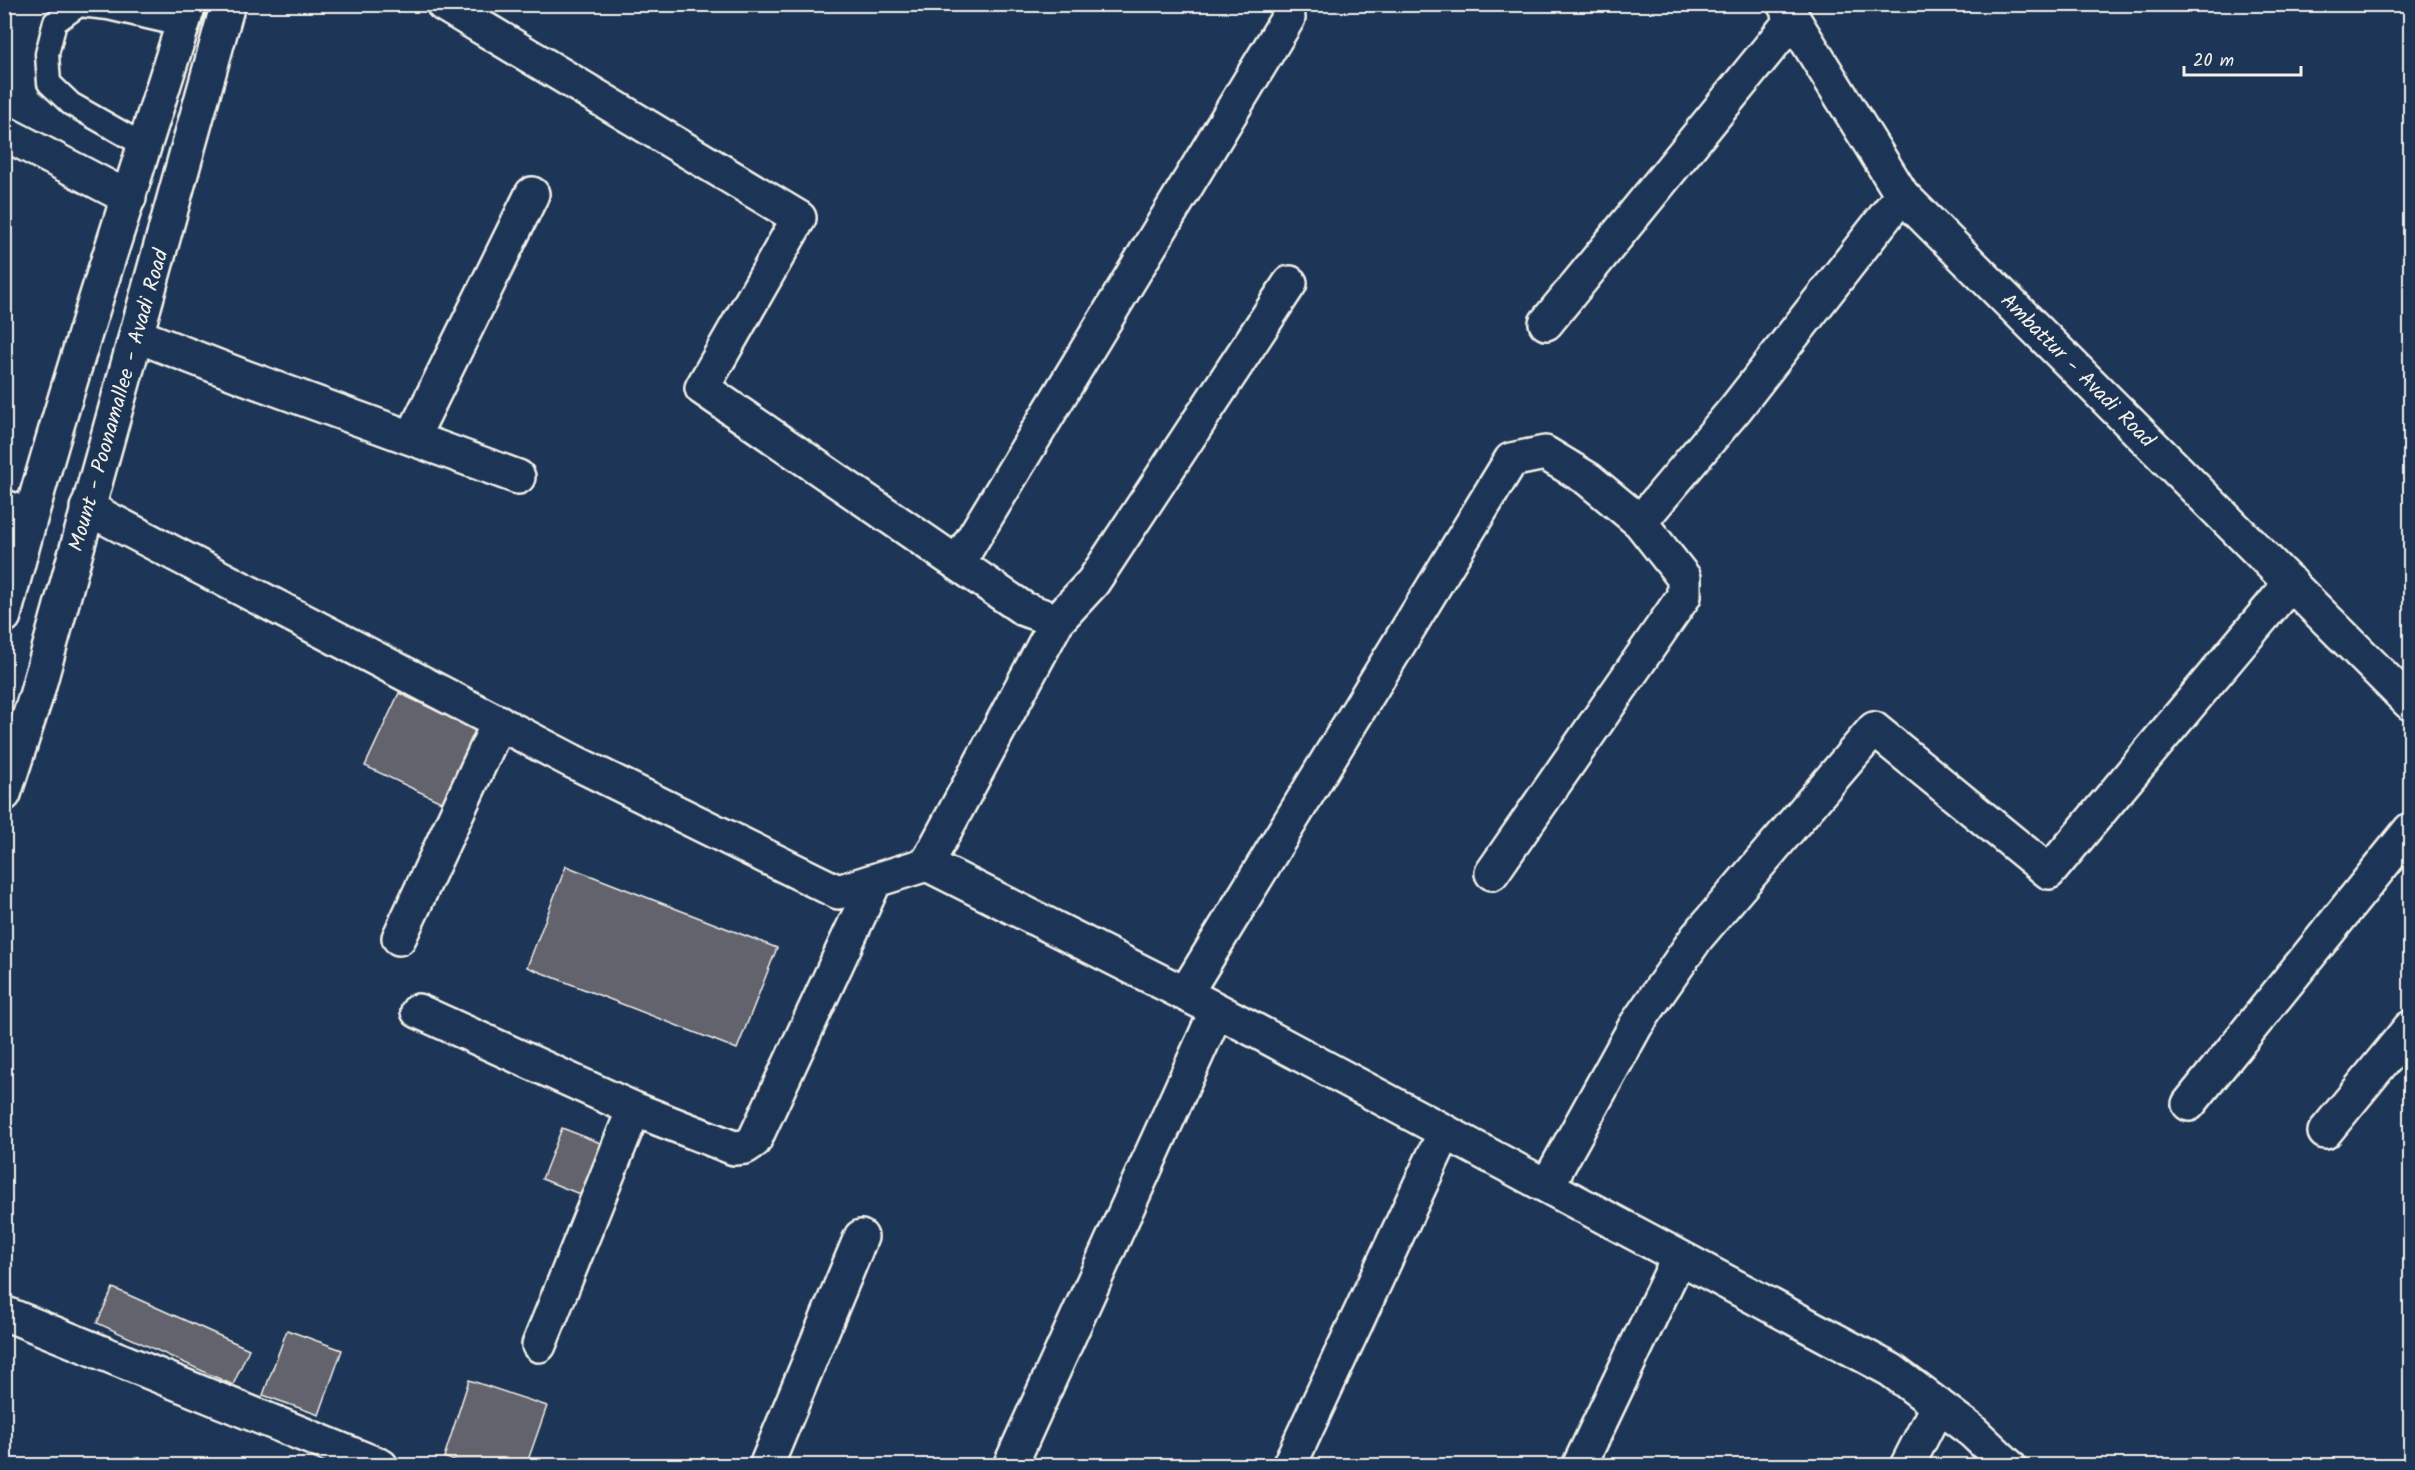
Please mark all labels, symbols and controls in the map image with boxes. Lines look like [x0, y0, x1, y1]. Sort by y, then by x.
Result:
scale bar [2184, 39, 2301, 77]
text: 20 m [2193, 47, 2234, 76]
street label: Mount - Poonamallee - Avadi Road [60, 245, 179, 555]
street label: Ambattur - Avadi Road [1992, 286, 2162, 456]

